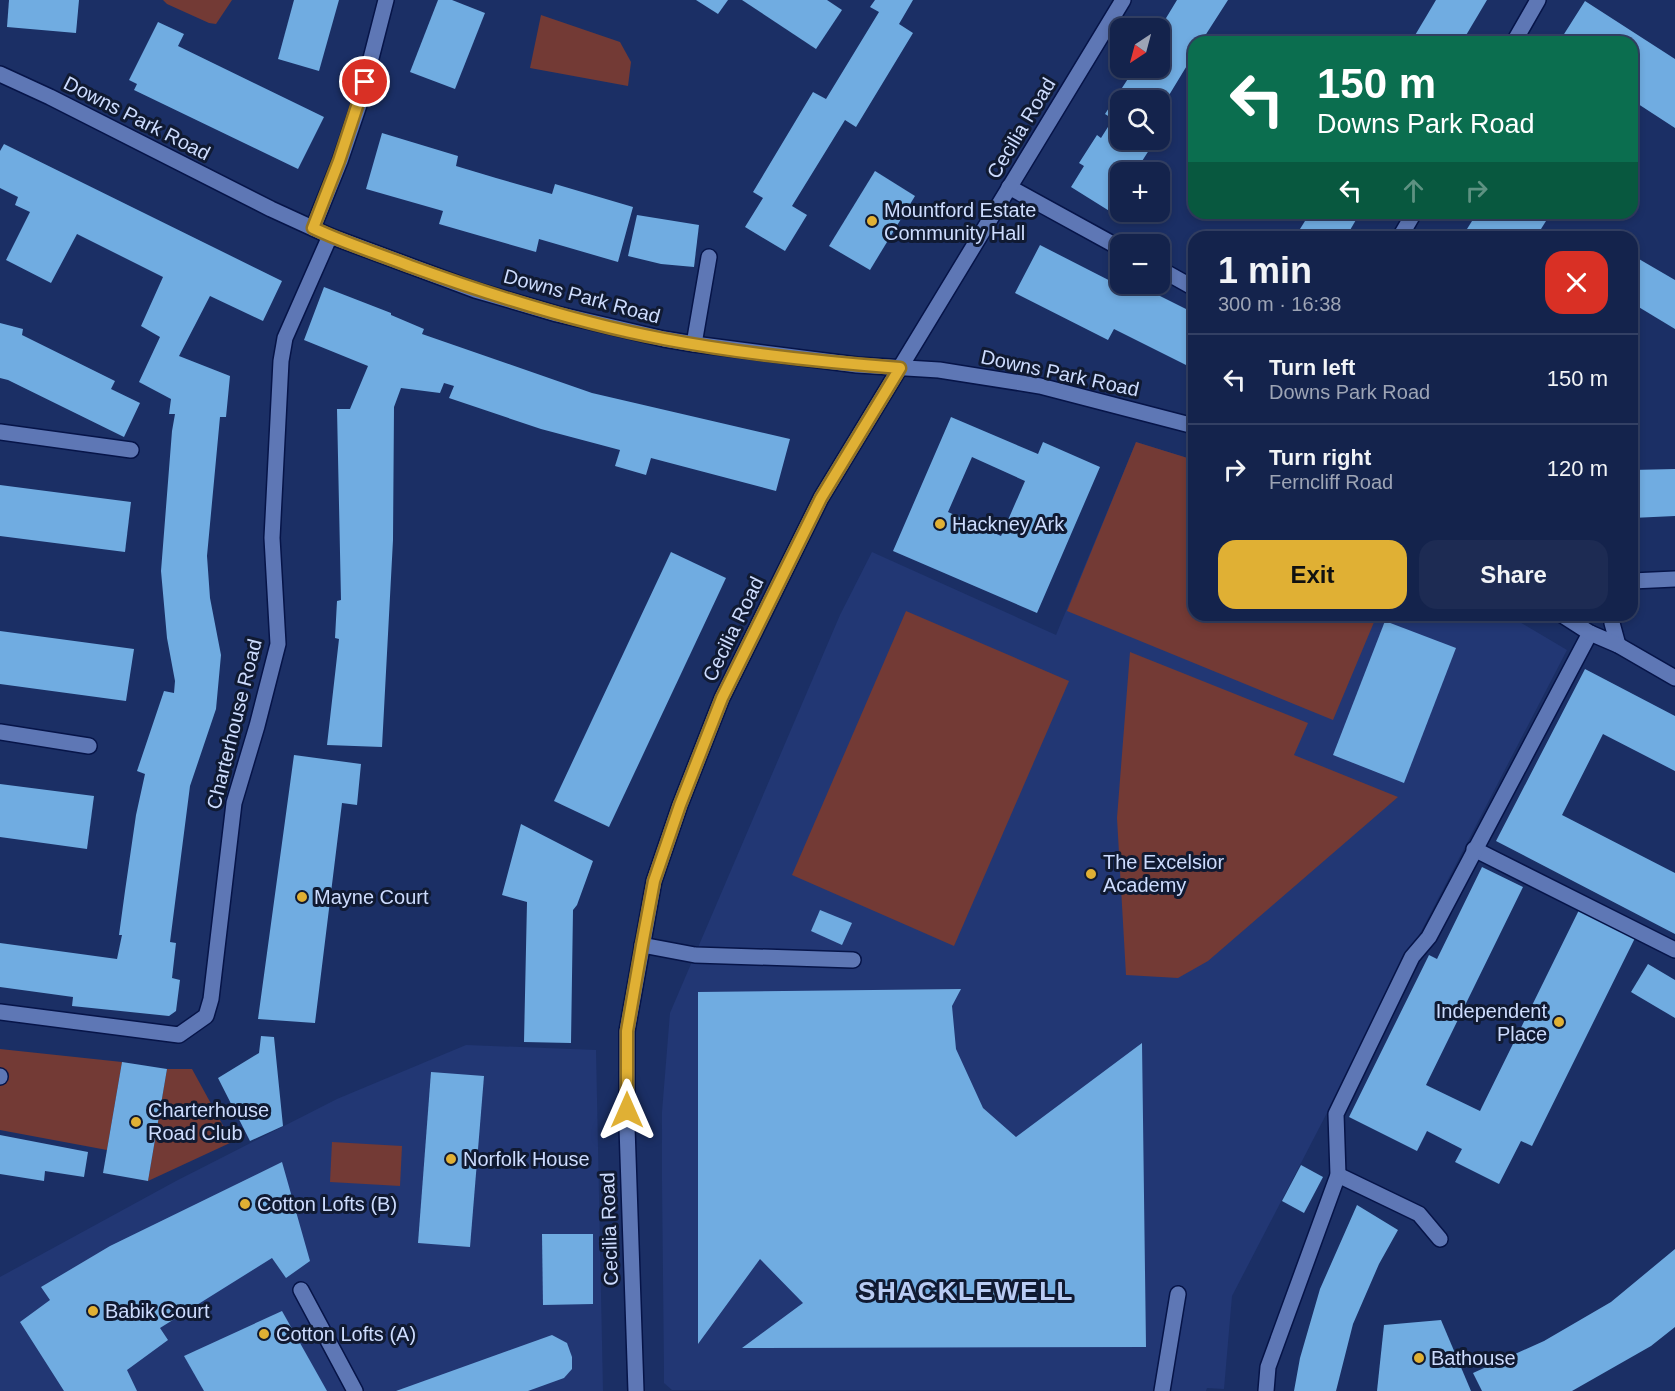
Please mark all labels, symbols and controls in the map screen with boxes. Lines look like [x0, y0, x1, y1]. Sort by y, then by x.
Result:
north arrow [1110, 18, 1170, 78]
map controls [1110, 18, 1170, 294]
pin [339, 56, 390, 107]
icon: left [1218, 60, 1296, 138]
text: 150 m [1317, 60, 1436, 107]
icon: arrive [348, 65, 381, 98]
street label: Downs Park Road [60, 72, 214, 164]
street label: Cecilia Road [982, 74, 1060, 182]
button: search [1110, 90, 1170, 150]
text: Downs Park Road [1317, 109, 1535, 139]
button: + [1110, 162, 1170, 222]
icon: left [1334, 174, 1367, 207]
icon: ahead [1397, 174, 1430, 207]
icon: right [1460, 174, 1493, 207]
place label: Mountford Estate Community Hall [884, 199, 1036, 244]
marker: Mountford Estate Community Hall [865, 214, 879, 228]
button: − [1110, 234, 1170, 294]
text: 1 min [1218, 250, 1312, 291]
button: close [1545, 251, 1608, 314]
street label: Downs Park Road [501, 265, 663, 327]
text: 300 m · 16:38 [1218, 293, 1341, 315]
street label: Downs Park Road [979, 345, 1141, 401]
text: Turn left [1269, 355, 1355, 380]
icon: left [1218, 363, 1251, 396]
text: 150 m [1547, 366, 1608, 391]
text: Downs Park Road [1269, 381, 1430, 403]
text: Turn right [1269, 445, 1371, 470]
icon: right [1218, 453, 1251, 486]
text: 120 m [1547, 456, 1608, 481]
text: Ferncliff Road [1269, 471, 1393, 493]
place label: Hackney Ark [952, 513, 1065, 535]
marker: Hackney Ark [933, 517, 947, 531]
button: Exit [1218, 540, 1407, 609]
button: Share [1419, 540, 1608, 609]
street label: Cecilia Road [698, 573, 768, 685]
street label: Charterhouse Road [202, 637, 266, 811]
place label: The Excelsior Academy [1103, 851, 1224, 896]
marker: The Excelsior Academy [1084, 867, 1098, 881]
place label: Mayne Court [314, 886, 429, 908]
marker: Mayne Court [295, 890, 309, 904]
place label: Independent Place [1436, 1000, 1547, 1045]
marker: Independent Place [1552, 1015, 1566, 1029]
position arrow [595, 1078, 659, 1142]
place label: Charterhouse Road Club [148, 1099, 269, 1144]
marker: Charterhouse Road Club [129, 1115, 143, 1129]
place label: Norfolk House [463, 1148, 590, 1170]
marker: Norfolk House [444, 1152, 458, 1166]
street label: Cecilia Road [596, 1172, 622, 1286]
place label: Cotton Lofts (B) [257, 1193, 397, 1215]
marker: Cotton Lofts (B) [238, 1197, 252, 1211]
district label: SHACKLEWELL [858, 1276, 1074, 1306]
place label: Babik Court [105, 1300, 210, 1322]
marker: Babik Court [86, 1304, 100, 1318]
place label: Cotton Lofts (A) [276, 1323, 416, 1345]
marker: Cotton Lofts (A) [257, 1327, 271, 1341]
place label: Bathouse [1431, 1347, 1516, 1369]
marker: Bathouse [1412, 1351, 1426, 1365]

